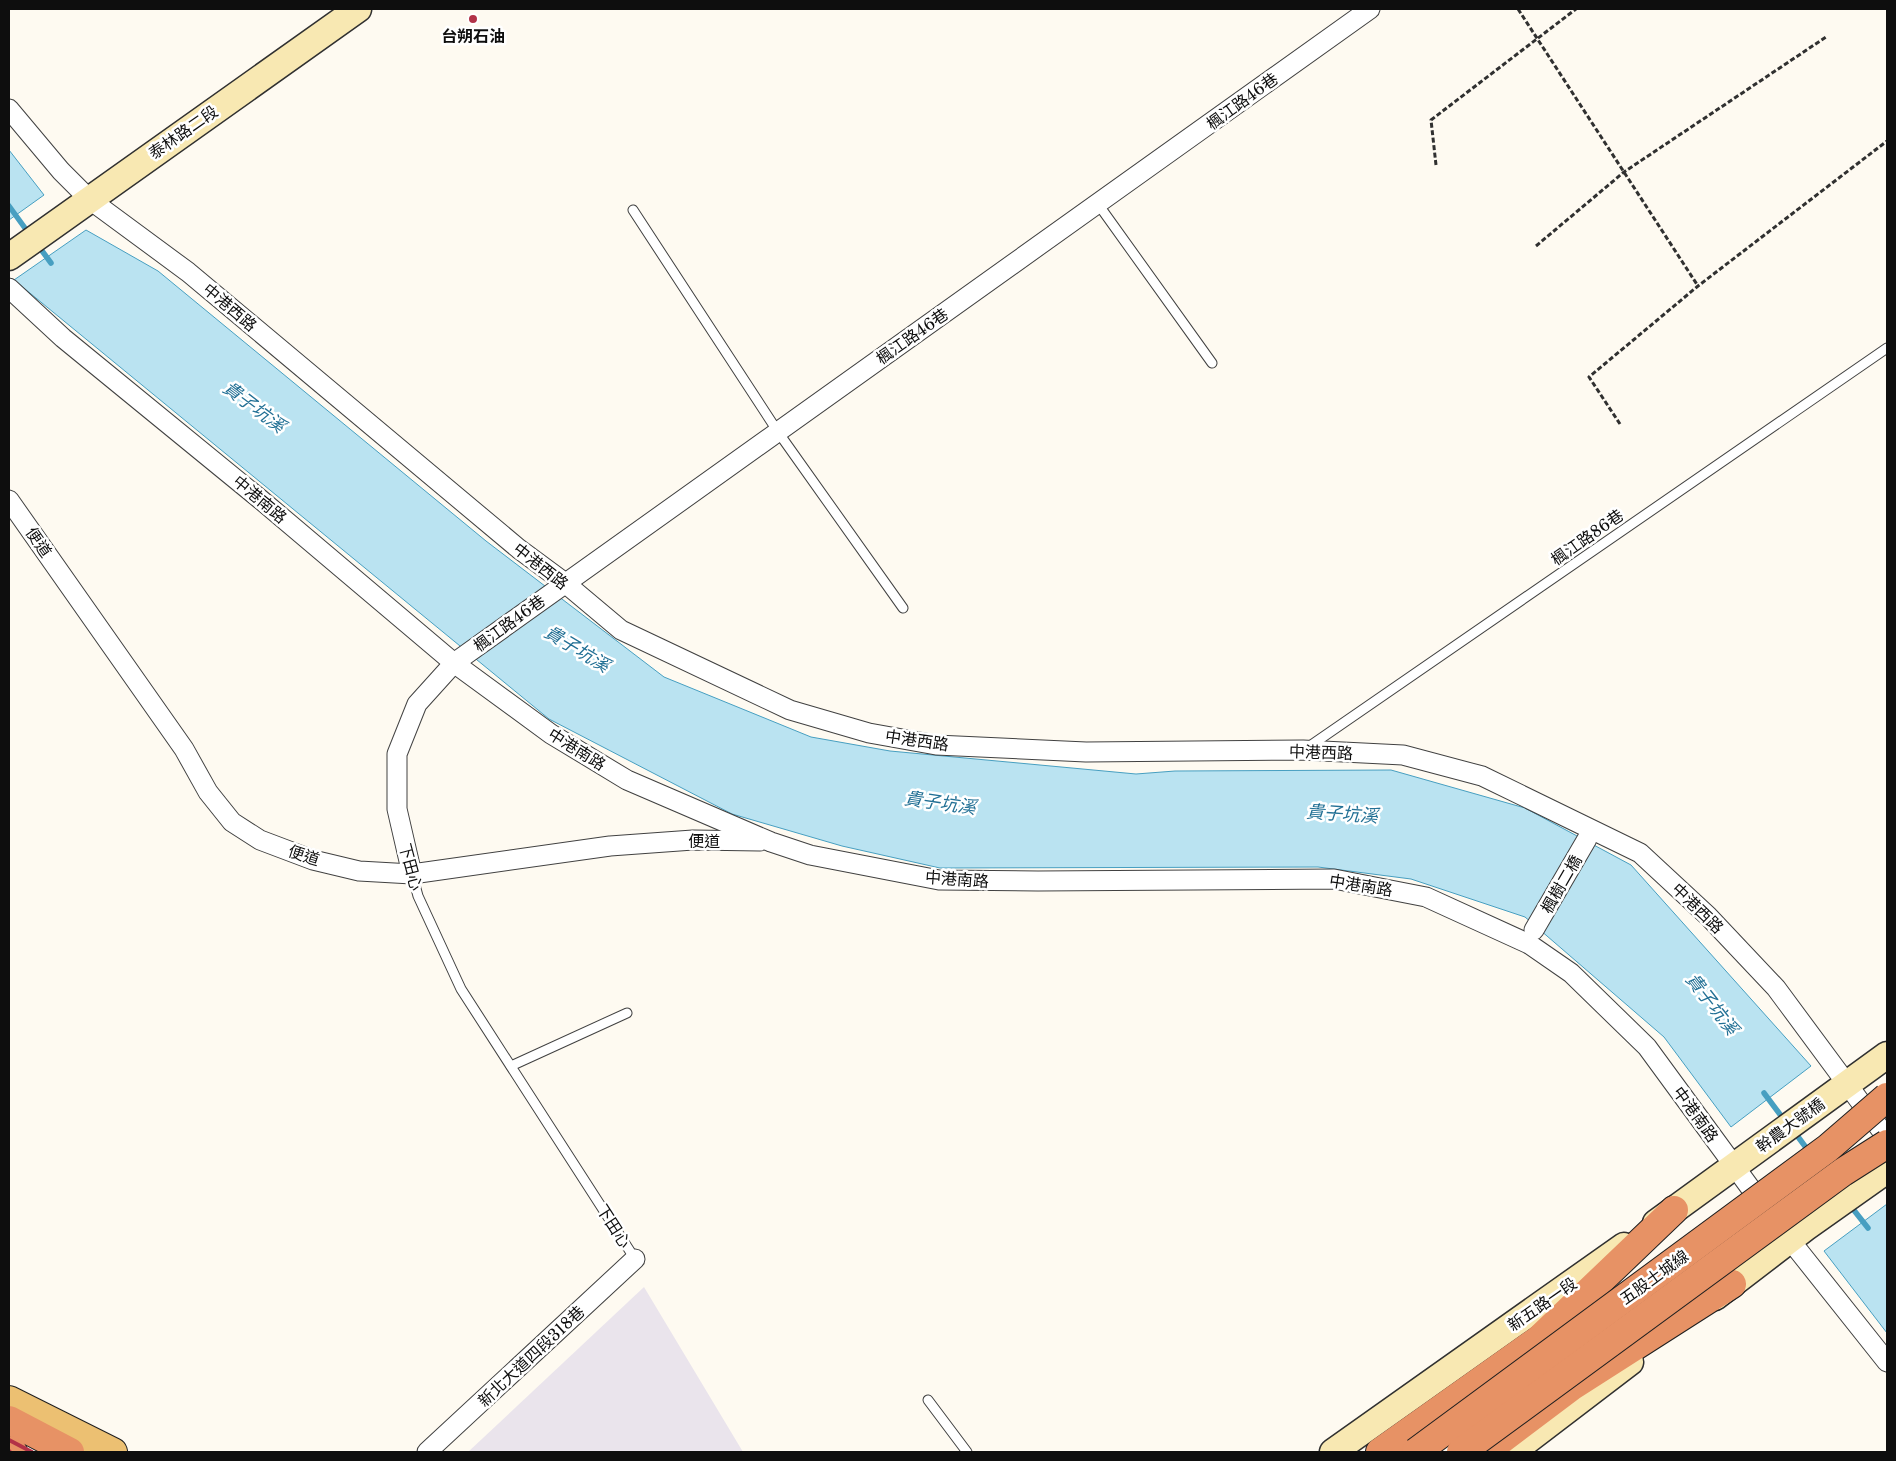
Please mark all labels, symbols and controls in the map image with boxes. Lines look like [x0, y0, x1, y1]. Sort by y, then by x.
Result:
marker: 台朔石油 [467, 13, 479, 25]
place label: 台朔石油 [441, 26, 505, 46]
street label: 楓江路46巷 [1202, 68, 1282, 134]
street label: 泰林路二段 [144, 101, 222, 163]
street label: 中港西路 [199, 279, 261, 335]
street label: 楓江路46巷 [872, 304, 952, 368]
water label: 貴子坑溪 [219, 377, 292, 439]
street label: 中港南路 [229, 471, 291, 527]
street label: 楓江路86巷 [1547, 505, 1627, 569]
street label: 便道 [22, 523, 56, 561]
street label: 中港西路 [510, 538, 572, 594]
street label: 楓江路46巷 [469, 590, 549, 656]
water label: 貴子坑溪 [540, 621, 616, 679]
street label: 中港南路 [545, 724, 609, 774]
street label: 中港西路 [884, 726, 950, 754]
street label: 中港西路 [1289, 741, 1353, 763]
water label: 貴子坑溪 [903, 787, 980, 819]
water label: 貴子坑溪 [1305, 801, 1382, 828]
street label: 便道 [688, 831, 720, 851]
street label: 便道 [286, 841, 322, 869]
street label: 下田心 [395, 841, 427, 893]
street label: 楓樹二橋 [1536, 851, 1586, 917]
street label: 中港南路 [924, 867, 990, 891]
street label: 中港南路 [1328, 870, 1394, 900]
street label: 中港西路 [1668, 879, 1728, 937]
water label: 貴子坑溪 [1681, 969, 1745, 1042]
street label: 中港南路 [1669, 1082, 1723, 1146]
street label: 幹農大號橋 [1752, 1093, 1828, 1157]
street label: 下田心 [593, 1200, 635, 1252]
street label: 五股土城線 [1616, 1245, 1692, 1309]
street label: 新五路一段 [1503, 1273, 1581, 1335]
street label: 新北大道四段318巷 [473, 1301, 589, 1411]

